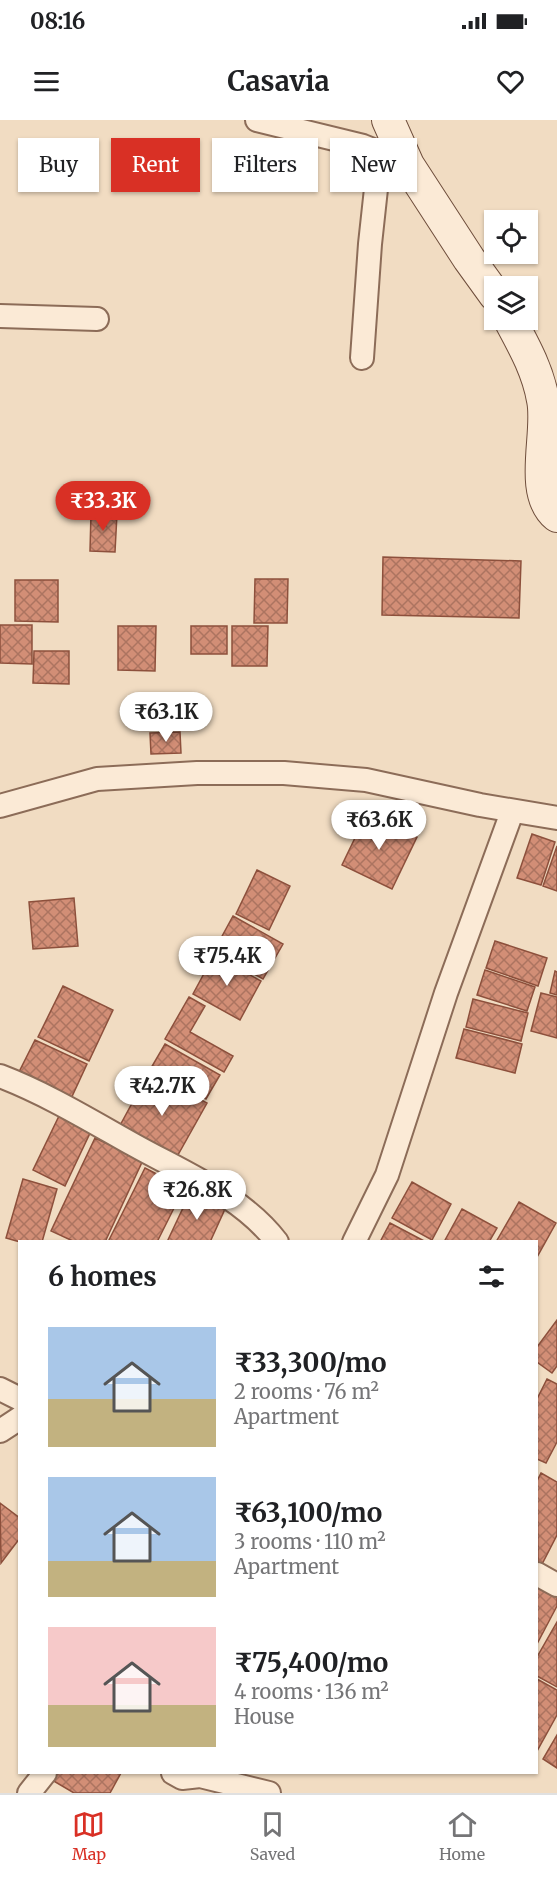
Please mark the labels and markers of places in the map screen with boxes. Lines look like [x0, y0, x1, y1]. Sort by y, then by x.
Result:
pin: ₹33.3K [54, 481, 152, 532]
pin: ₹63.1K [117, 692, 215, 743]
pin: ₹63.6K [330, 800, 428, 851]
pin: ₹75.4K [178, 936, 276, 987]
pin: ₹42.7K [113, 1066, 211, 1117]
pin: ₹26.8K [148, 1170, 246, 1221]

